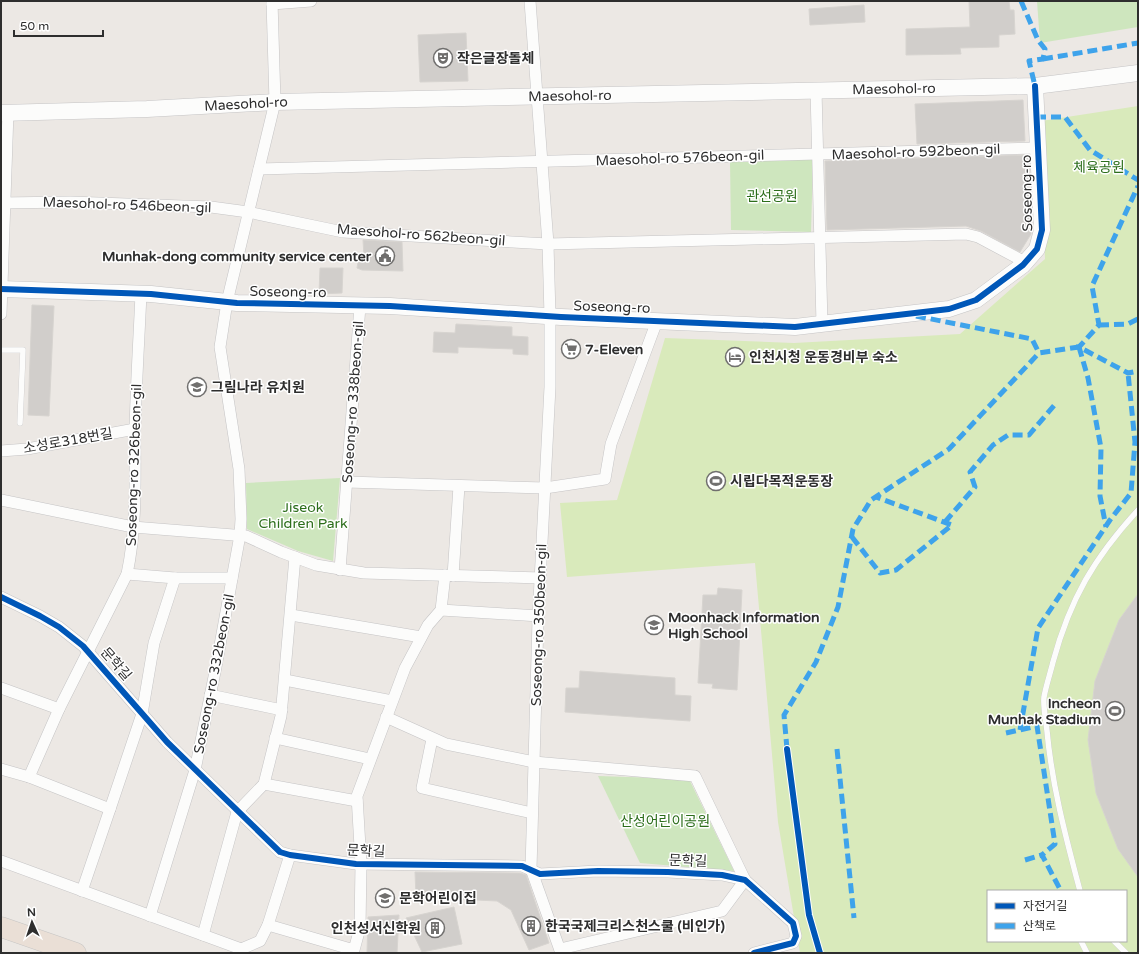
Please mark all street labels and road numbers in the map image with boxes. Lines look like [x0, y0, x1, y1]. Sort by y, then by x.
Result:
street label: Maesohol-ro [852, 80, 936, 98]
street label: Maesohol-ro [528, 87, 612, 105]
street label: Maesohol-ro [204, 93, 288, 115]
street label: Maesohol-ro 592beon-gil [831, 141, 1001, 163]
street label: Maesohol-ro 576beon-gil [595, 147, 765, 169]
street label: Soseong-ro [1018, 154, 1036, 232]
street label: Maesohol-ro 546beon-gil [42, 194, 212, 216]
street label: Maesohol-ro 562beon-gil [336, 221, 506, 249]
street label: Soseong-ro [249, 283, 327, 301]
street label: Soseong-ro [573, 297, 651, 317]
street label: Soseong-ro 338beon-gil [339, 320, 367, 484]
street label: Soseong-ro 326beon-gil [123, 384, 145, 546]
street label: 소성로318번길 [22, 425, 114, 457]
street label: Soseong-ro 350beon-gil [528, 544, 550, 706]
street label: Soseong-ro 332beon-gil [190, 593, 238, 755]
street label: 문학길 [97, 644, 135, 684]
street label: 문학길 [346, 842, 386, 860]
street label: 문학길 [668, 852, 708, 870]

